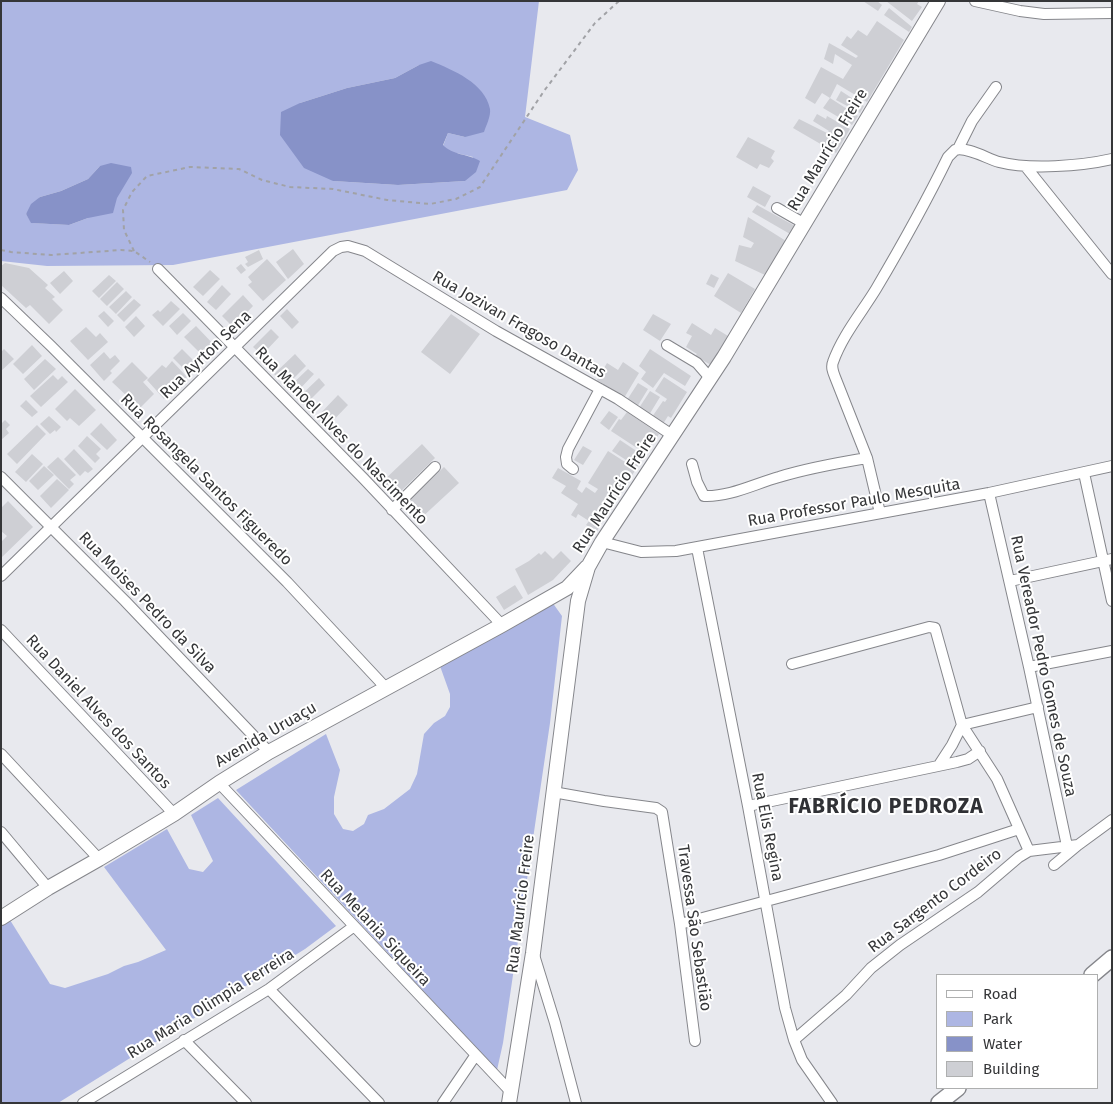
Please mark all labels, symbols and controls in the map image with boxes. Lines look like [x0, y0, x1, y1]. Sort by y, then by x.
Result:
street label: Rua Maurício Freire [784, 85, 872, 215]
street label: Rua Jozivan Fragoso Dantas [429, 267, 609, 383]
street label: Rua Ayrton Sena [156, 307, 256, 403]
street label: Rua Manoel Alves do Nascimento [251, 343, 431, 529]
street label: Rua Rosangela Santos Figueredo [116, 390, 296, 570]
street label: Rua Maurício Freire [569, 429, 661, 557]
street label: Rua Professor Paulo Mesquita [746, 475, 962, 531]
street label: Rua Moises Pedro da Silva [74, 528, 220, 678]
street label: Rua Vereador Pedro Gomes de Souza [1006, 534, 1080, 798]
street label: Rua Daniel Alves dos Santos [21, 631, 175, 793]
street label: Avenida Uruaçu [212, 698, 320, 772]
street label: Rua Elis Regina [747, 771, 787, 883]
district label: FABRÍCIO PEDROZA [786, 794, 986, 820]
street label: Rua Maurício Freire [503, 834, 539, 974]
street label: Travessa São Sebastião [673, 843, 715, 1013]
street label: Rua Sargento Cordeiro [864, 845, 1006, 957]
street label: Rua Melania Siqueira [316, 866, 434, 990]
street label: Rua Maria Olimpia Ferreira [124, 945, 298, 1063]
legend [936, 974, 1098, 1089]
text: Road [983, 985, 1018, 1003]
text: Park [983, 1010, 1013, 1028]
text: Water [983, 1035, 1022, 1053]
text: Building [983, 1060, 1039, 1078]

